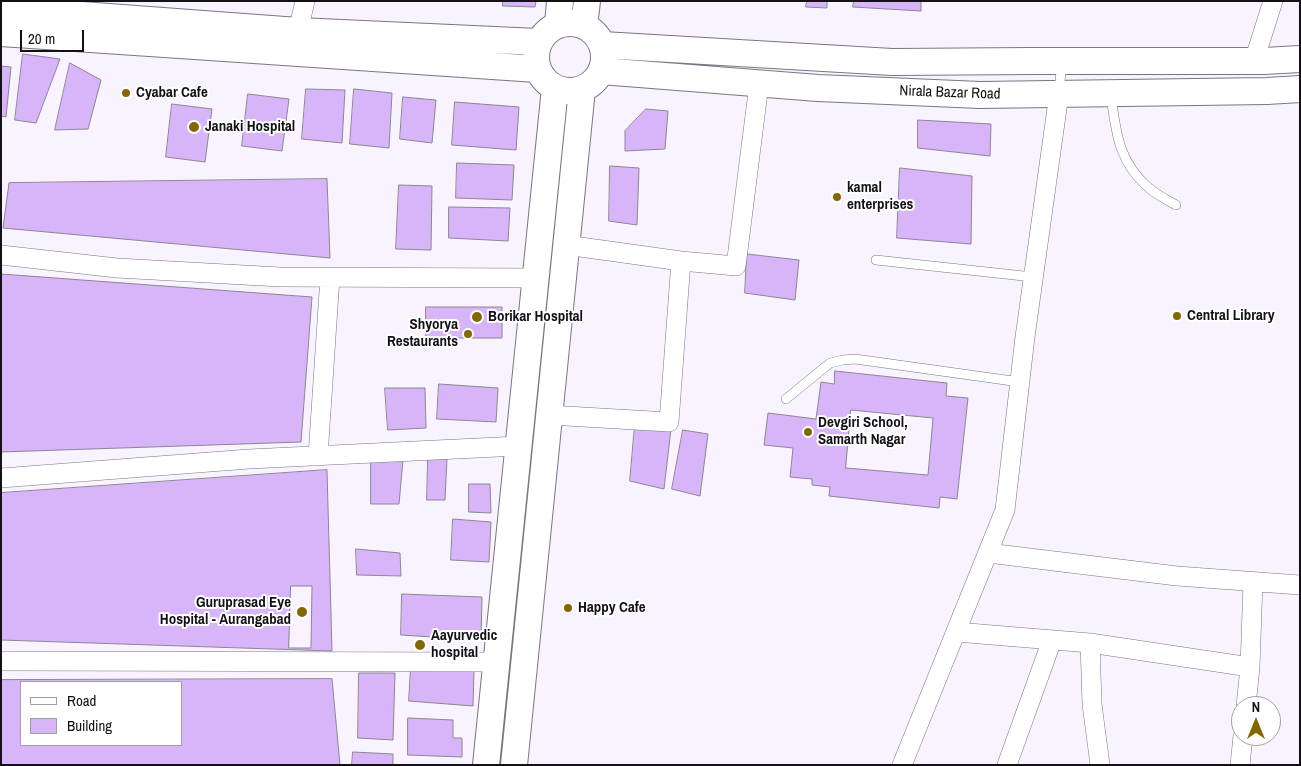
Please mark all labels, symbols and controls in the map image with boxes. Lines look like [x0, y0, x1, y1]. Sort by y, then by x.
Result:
scale bar [22, 20, 86, 52]
text: 20 m [28, 28, 55, 49]
street label: Nirala Bazar Road [899, 82, 1001, 104]
place label: Cyabar Cafe [136, 84, 208, 102]
marker: Cyabar Cafe [120, 87, 132, 99]
place label: Janaki Hospital [205, 118, 295, 136]
marker: Janaki Hospital [187, 120, 201, 134]
place label: kamal enterprises [847, 179, 913, 214]
marker: kamal enterprises [831, 191, 843, 203]
place label: Central Library [1187, 307, 1274, 325]
place label: Borikar Hospital [488, 308, 583, 326]
marker: Borikar Hospital [470, 310, 484, 324]
marker: Central Library [1171, 310, 1183, 322]
place label: Shyorya Restaurants [387, 316, 458, 351]
marker: Shyorya Restaurants [462, 328, 474, 340]
place label: Devgiri School, Samarth Nagar [818, 414, 908, 449]
marker: Devgiri School, Samarth Nagar [802, 426, 814, 438]
place label: Guruprasad Eye Hospital - Aurangabad [160, 594, 291, 629]
place label: Happy Cafe [578, 599, 646, 617]
marker: Happy Cafe [562, 602, 574, 614]
marker: Guruprasad Eye Hospital - Aurangabad [295, 605, 309, 619]
place label: Aayurvedic hospital [431, 627, 497, 662]
marker: Aayurvedic hospital [413, 638, 427, 652]
legend [20, 681, 182, 746]
text: Road [67, 690, 96, 711]
north arrow [1231, 696, 1281, 746]
text: N [1252, 698, 1260, 716]
text: Building [67, 715, 112, 736]

